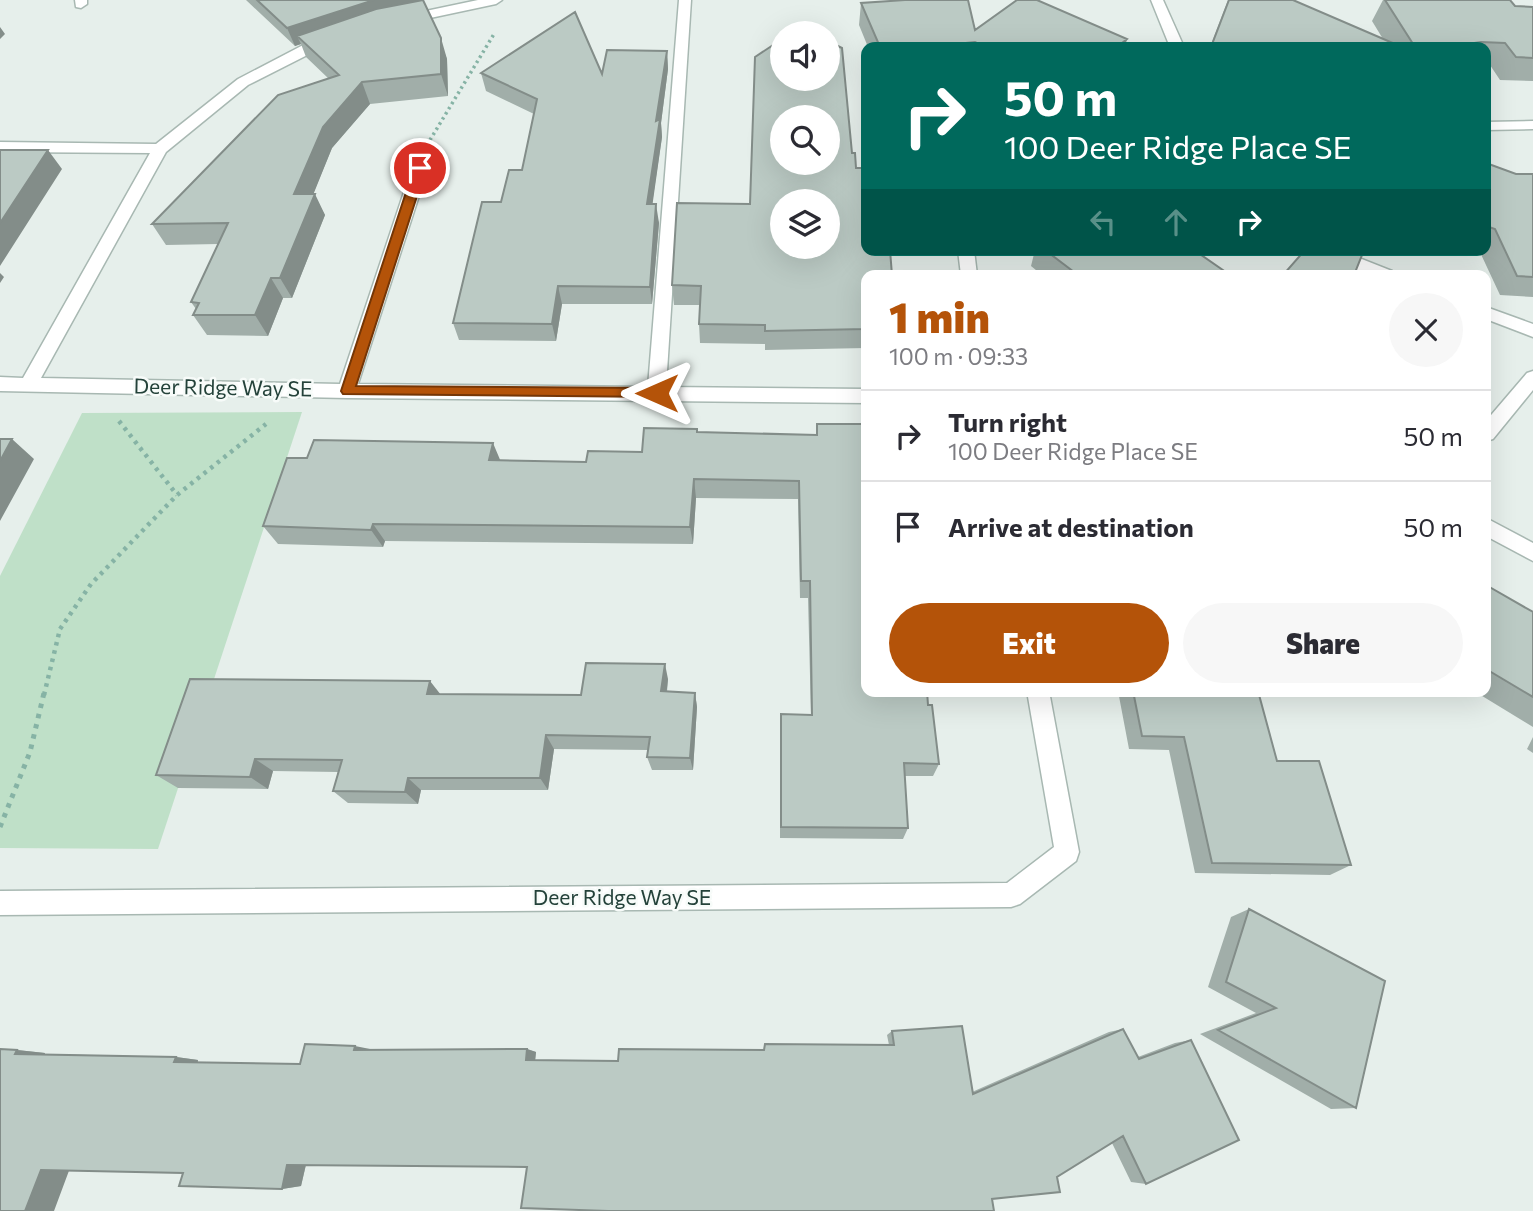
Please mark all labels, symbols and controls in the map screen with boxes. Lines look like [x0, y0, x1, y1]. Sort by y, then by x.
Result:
map controls [770, 21, 840, 259]
button: sound [770, 21, 840, 91]
text: 50 m [1004, 66, 1117, 126]
icon: right [889, 70, 980, 161]
button: search [770, 105, 840, 175]
text: 100 Deer Ridge Place SE [1004, 126, 1352, 166]
pin [390, 138, 450, 198]
icon: arrive [401, 149, 439, 187]
button: layers [770, 189, 840, 259]
icon: left [1084, 203, 1122, 241]
icon: ahead [1157, 203, 1195, 241]
icon: right [1230, 203, 1268, 241]
text: 1 min [889, 290, 990, 342]
button: close [1389, 293, 1463, 367]
text: 100 m · 09:33 [889, 342, 1028, 370]
position arrow [620, 356, 694, 430]
street label: Deer Ridge Way SE [134, 372, 313, 401]
text: Turn right [948, 406, 1067, 437]
icon: right [889, 417, 927, 455]
text: 50 m [1403, 420, 1463, 451]
text: 100 Deer Ridge Place SE [948, 437, 1198, 465]
icon: arrive [889, 508, 927, 546]
text: Arrive at destination [948, 511, 1194, 542]
text: 50 m [1403, 511, 1463, 542]
button: Exit [889, 603, 1169, 683]
button: Share [1183, 603, 1463, 683]
street label: Deer Ridge Way SE [533, 884, 711, 909]

